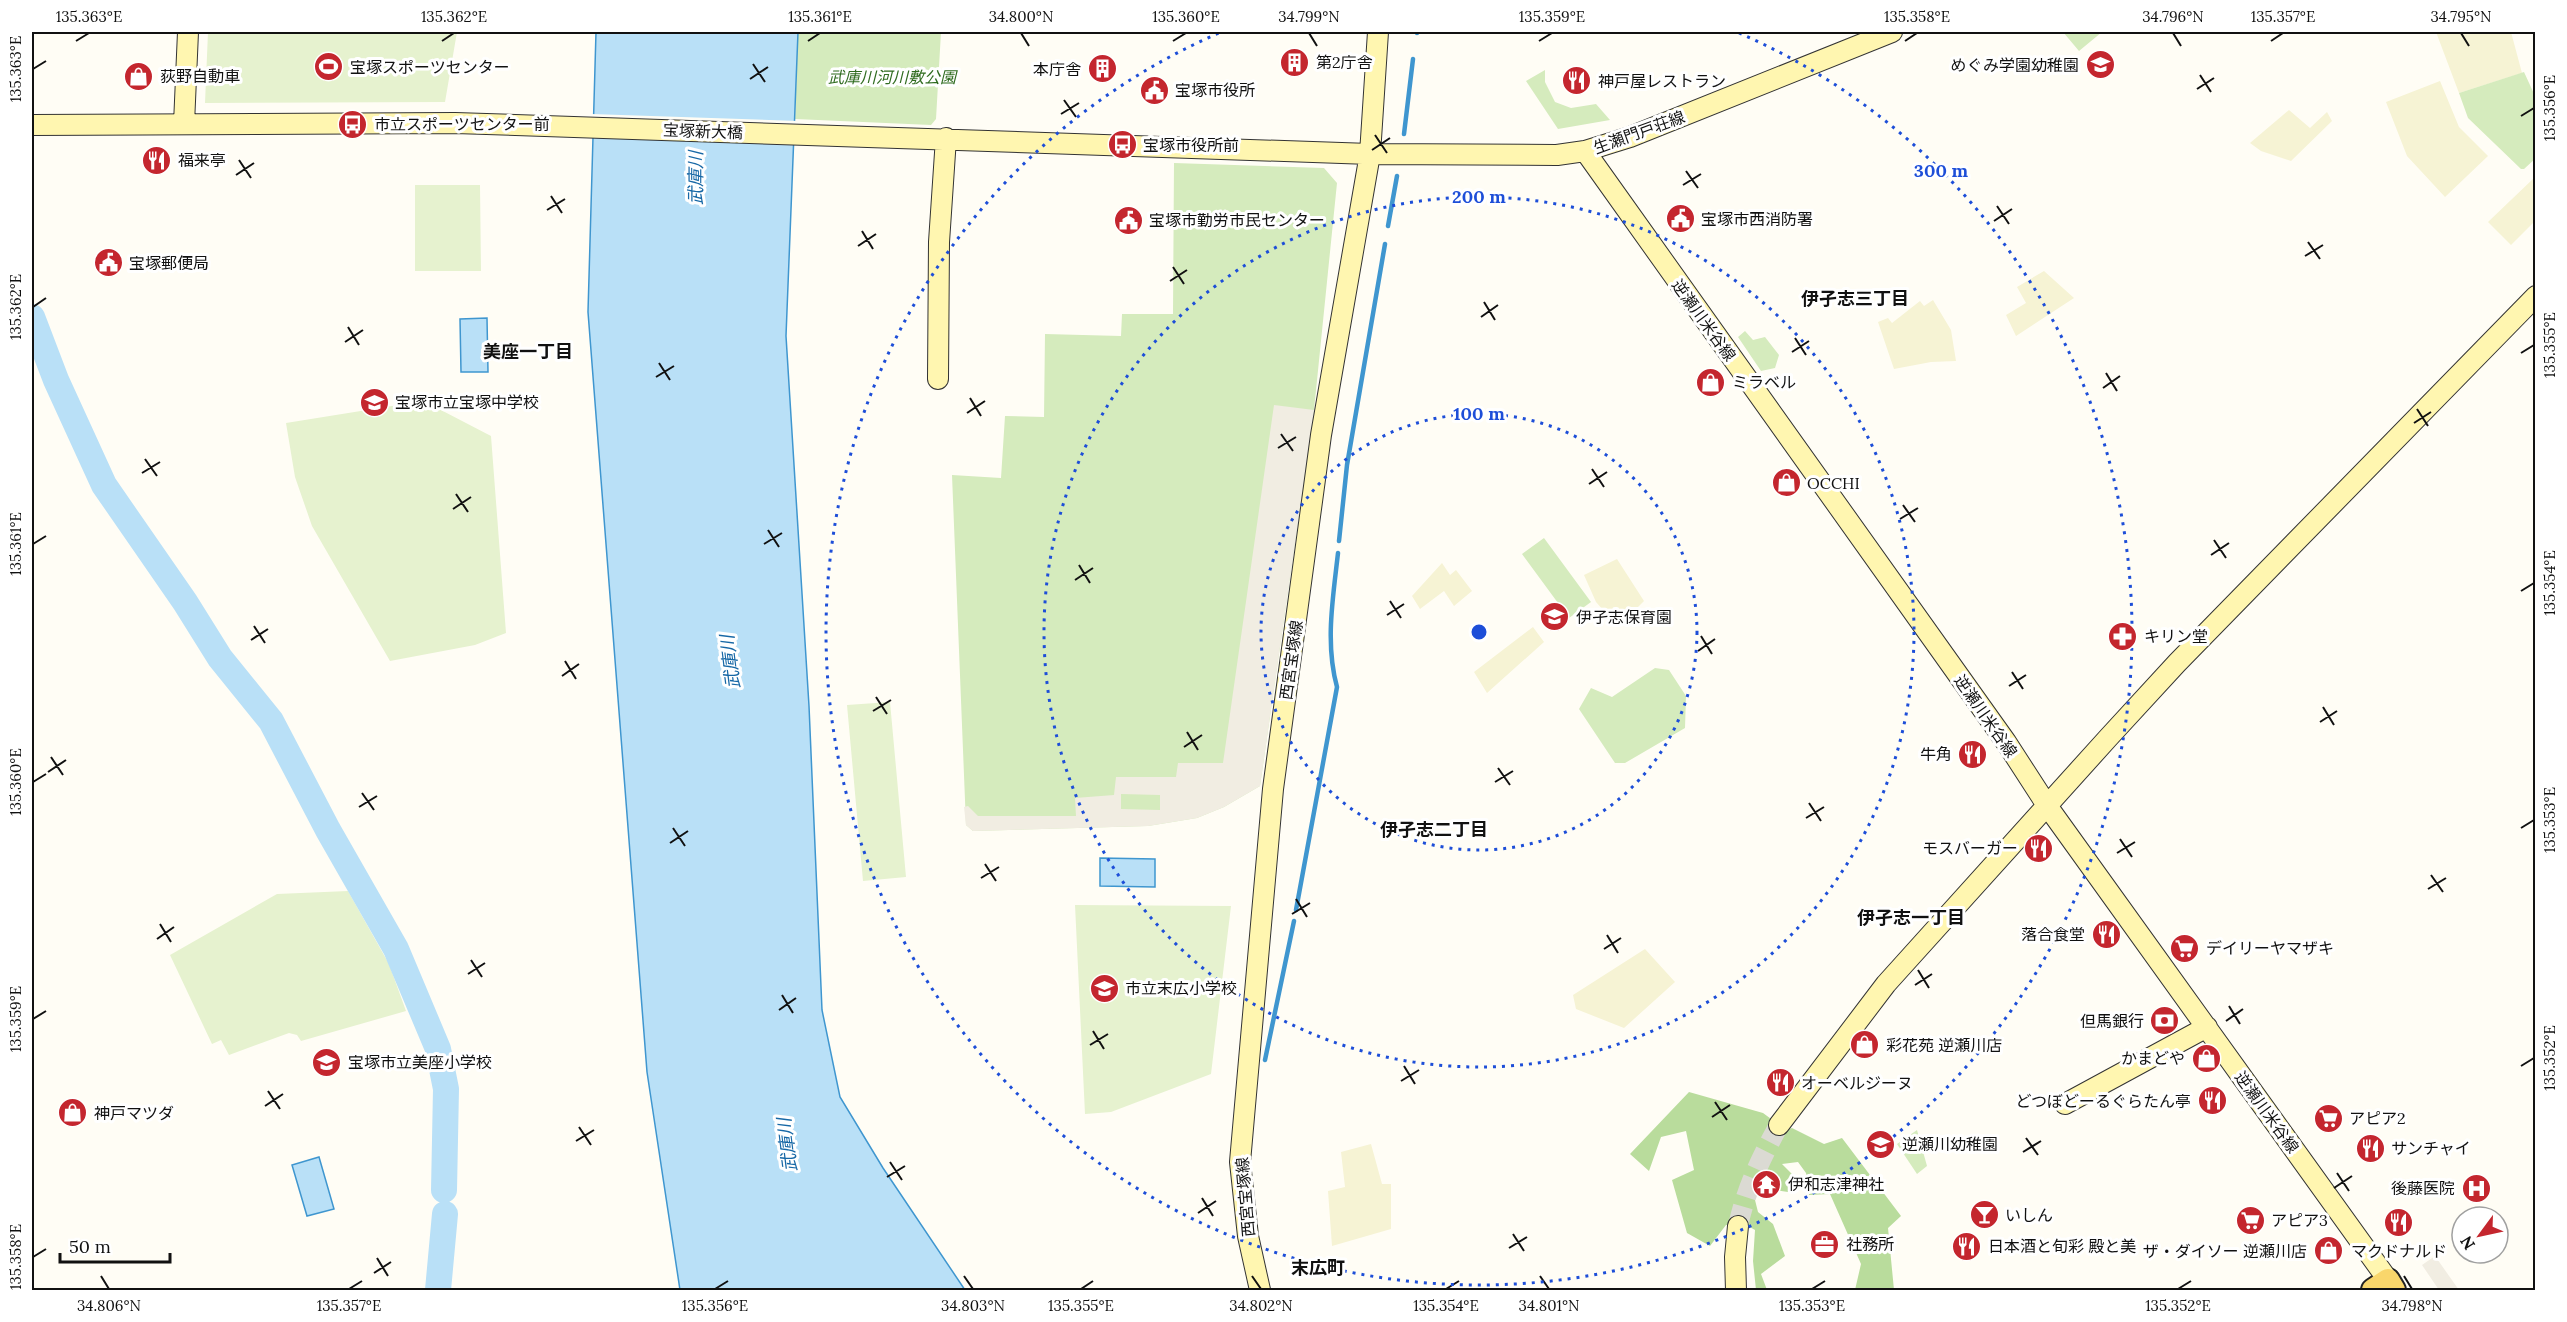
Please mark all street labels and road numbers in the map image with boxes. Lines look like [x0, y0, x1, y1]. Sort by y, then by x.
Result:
street label: 生瀬門戸荘線 [1590, 106, 1688, 158]
street label: 宝塚新大橋 [663, 120, 743, 142]
street label: 逆瀬川米谷線 [1668, 275, 1740, 365]
street label: 西宮宝塚線 [1276, 619, 1306, 701]
street label: 逆瀬川米谷線 [1950, 671, 2022, 761]
street label: 逆瀬川米谷線 [2231, 1067, 2303, 1157]
street label: 西宮宝塚線 [1232, 1156, 1258, 1238]

